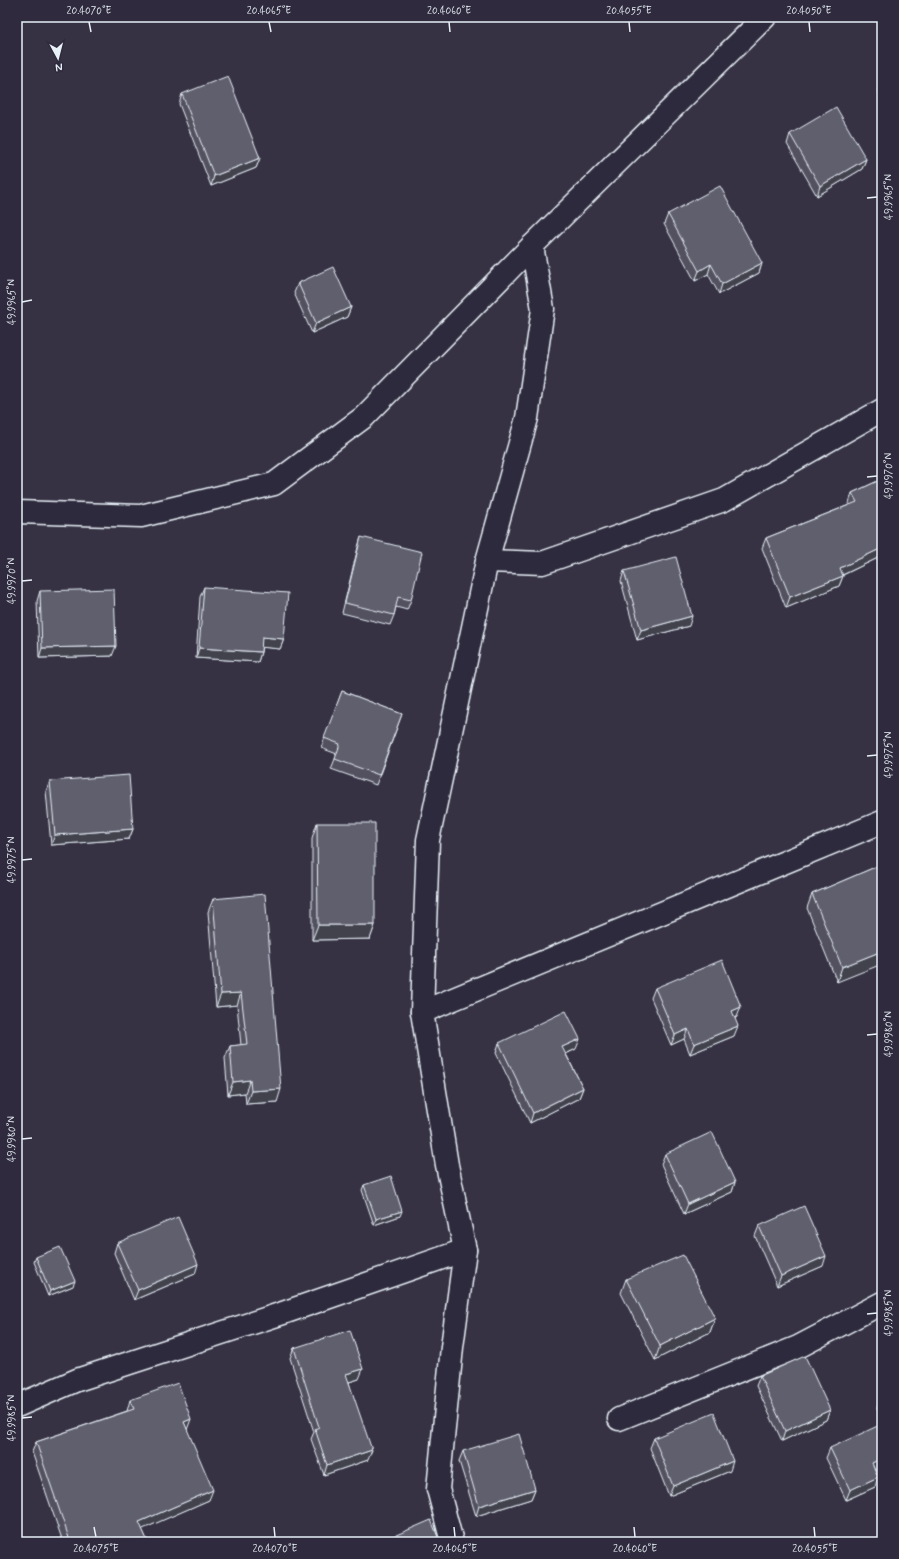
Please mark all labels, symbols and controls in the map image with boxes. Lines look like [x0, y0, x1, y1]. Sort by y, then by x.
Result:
text: 20.4070°E [67, 4, 112, 18]
text: 20.4065°E [247, 4, 291, 18]
text: 20.4060°E [427, 4, 471, 18]
text: 20.4055°E [606, 4, 652, 18]
text: 20.4050°E [787, 4, 832, 18]
north arrow [38, 38, 78, 78]
text: N [55, 60, 64, 74]
text: 49.9965°N [882, 174, 896, 220]
text: 49.9965°N [5, 279, 19, 325]
text: 49.9970°N [882, 453, 896, 499]
text: 49.9970°N [5, 558, 19, 604]
text: 49.9975°N [882, 731, 896, 778]
text: 49.9975°N [5, 836, 19, 883]
text: 49.9980°N [882, 1011, 896, 1057]
text: 49.9980°N [5, 1116, 19, 1162]
text: 49.9985°N [882, 1289, 896, 1336]
text: 49.9985°N [5, 1394, 19, 1441]
text: 20.4075°E [73, 1542, 119, 1556]
text: 20.4070°E [253, 1542, 298, 1556]
text: 20.4065°E [433, 1542, 477, 1556]
text: 20.4060°E [613, 1542, 657, 1556]
text: 20.4055°E [792, 1542, 838, 1556]

